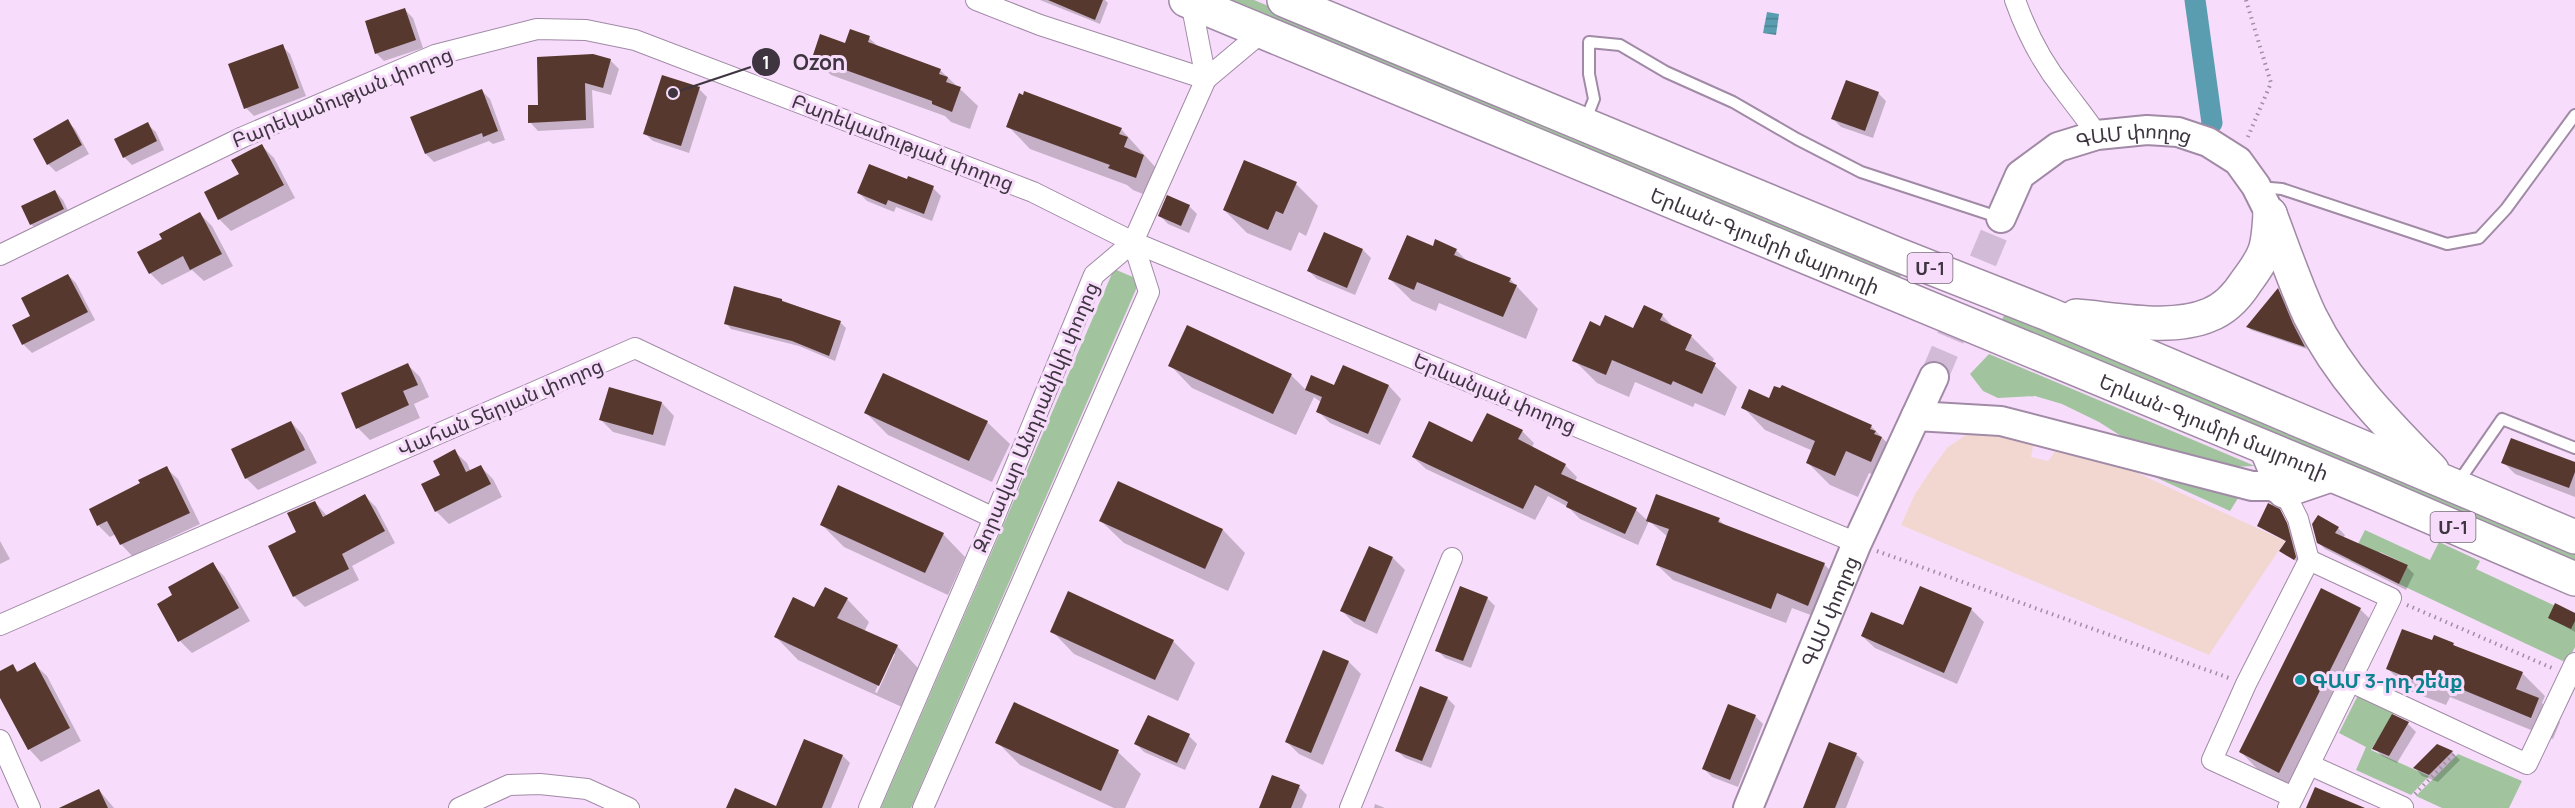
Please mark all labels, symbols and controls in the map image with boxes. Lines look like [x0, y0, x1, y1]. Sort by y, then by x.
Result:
street label: Բարեկամության փողոց [228, 40, 456, 154]
callout: Ozon [751, 43, 857, 82]
text: Ozon [793, 48, 845, 76]
text: 1 [762, 50, 770, 74]
street label: Բարեկամության փողոց [788, 87, 1018, 197]
street label: ԳԱՄ փողոց [2072, 116, 2196, 154]
street label: Երևան-Գյումրի մայրուղի [1646, 181, 1884, 300]
road number: Մ-1 [1908, 253, 1952, 283]
street label: Զորավար Անդրանիկի փողոց [966, 278, 1104, 556]
street label: Երևանյան փողոց [1409, 346, 1581, 440]
street label: Վահան Տերյան փողոց [393, 351, 607, 463]
street label: Երևան-Գյումրի մայրուղի [2095, 367, 2333, 486]
road number: Մ-1 [2430, 512, 2476, 542]
street label: ԳԱՄ փողոց [1794, 552, 1864, 671]
place label: ԳԱՄ 3-րդ շենք [2312, 667, 2463, 694]
marker: ԳԱՄ 3-րդ շենք [2293, 673, 2307, 687]

